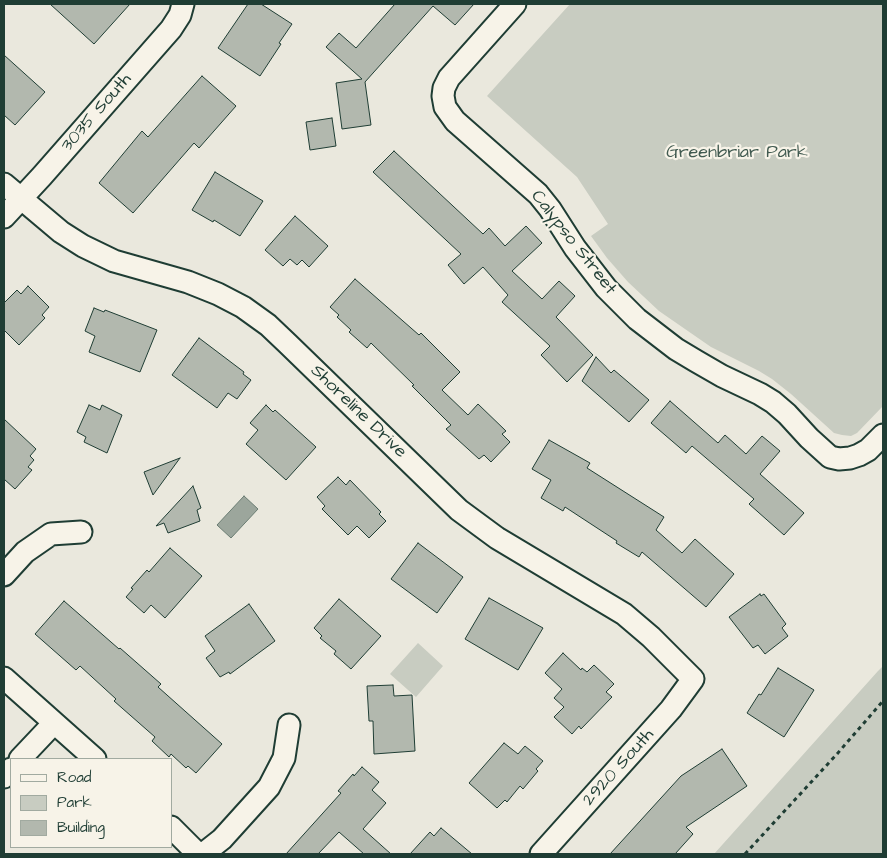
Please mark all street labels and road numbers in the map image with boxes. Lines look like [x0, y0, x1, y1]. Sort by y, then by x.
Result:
street label: 3035 South [57, 69, 137, 157]
street label: Calypso Street [526, 186, 620, 300]
street label: Shoreline Drive [305, 361, 411, 463]
street label: 2920 South [579, 725, 659, 811]

